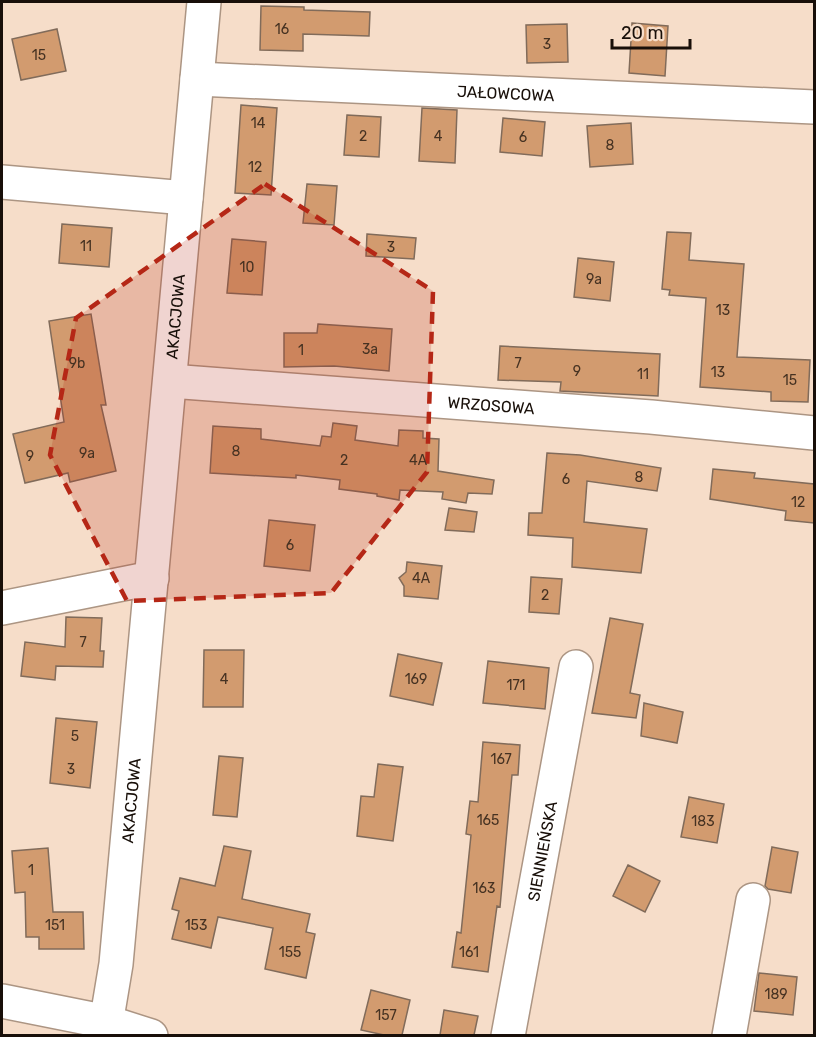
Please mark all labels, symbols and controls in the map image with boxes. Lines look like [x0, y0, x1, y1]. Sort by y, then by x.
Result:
scale bar [612, 12, 690, 50]
house number: 16 [275, 21, 289, 38]
text: 20 m [621, 22, 663, 44]
house number: 3 [543, 36, 551, 53]
house number: 15 [32, 47, 46, 64]
street label: JAŁOWCOWA [457, 82, 555, 105]
house number: 14 [251, 115, 266, 132]
house number: 2 [359, 128, 367, 145]
house number: 4 [434, 128, 443, 145]
house number: 6 [519, 129, 527, 146]
house number: 8 [606, 137, 615, 154]
house number: 12 [248, 159, 262, 176]
house number: 11 [80, 238, 92, 255]
house number: 3 [387, 239, 395, 256]
house number: 10 [240, 259, 255, 276]
house number: 9a [586, 271, 602, 288]
street label: AKACJOWA [162, 273, 189, 360]
house number: 13 [716, 302, 730, 319]
house number: 3a [362, 341, 378, 358]
house number: 1 [298, 342, 304, 359]
house number: 9b [69, 355, 85, 372]
house number: 7 [514, 355, 522, 372]
house number: 9 [573, 363, 581, 380]
house number: 13 [711, 364, 725, 381]
house number: 11 [637, 366, 649, 383]
house number: 15 [783, 372, 797, 389]
street label: WRZOSOWA [447, 393, 536, 418]
house number: 8 [232, 443, 241, 460]
house number: 9a [79, 445, 95, 462]
house number: 9 [26, 448, 34, 465]
house number: 2 [340, 452, 348, 469]
house number: 4A [409, 452, 428, 469]
house number: 8 [635, 469, 644, 486]
house number: 6 [562, 471, 570, 488]
house number: 12 [791, 494, 805, 511]
house number: 6 [286, 537, 294, 554]
house number: 4A [412, 570, 431, 587]
house number: 2 [541, 587, 549, 604]
house number: 7 [79, 634, 87, 651]
house number: 4 [220, 671, 229, 688]
house number: 169 [405, 671, 427, 688]
house number: 171 [506, 677, 526, 694]
house number: 5 [71, 728, 79, 745]
house number: 167 [490, 751, 512, 768]
street label: AKACJOWA [118, 757, 145, 844]
house number: 3 [67, 761, 75, 778]
street label: SIENNIEŃSKA [524, 799, 561, 903]
house number: 165 [477, 812, 499, 829]
house number: 183 [691, 813, 715, 830]
house number: 1 [28, 862, 34, 879]
house number: 163 [473, 880, 495, 897]
house number: 151 [45, 917, 65, 934]
house number: 153 [185, 917, 207, 934]
house number: 155 [279, 944, 301, 961]
house number: 161 [459, 944, 479, 961]
house number: 189 [764, 986, 788, 1003]
house number: 157 [375, 1007, 397, 1024]

